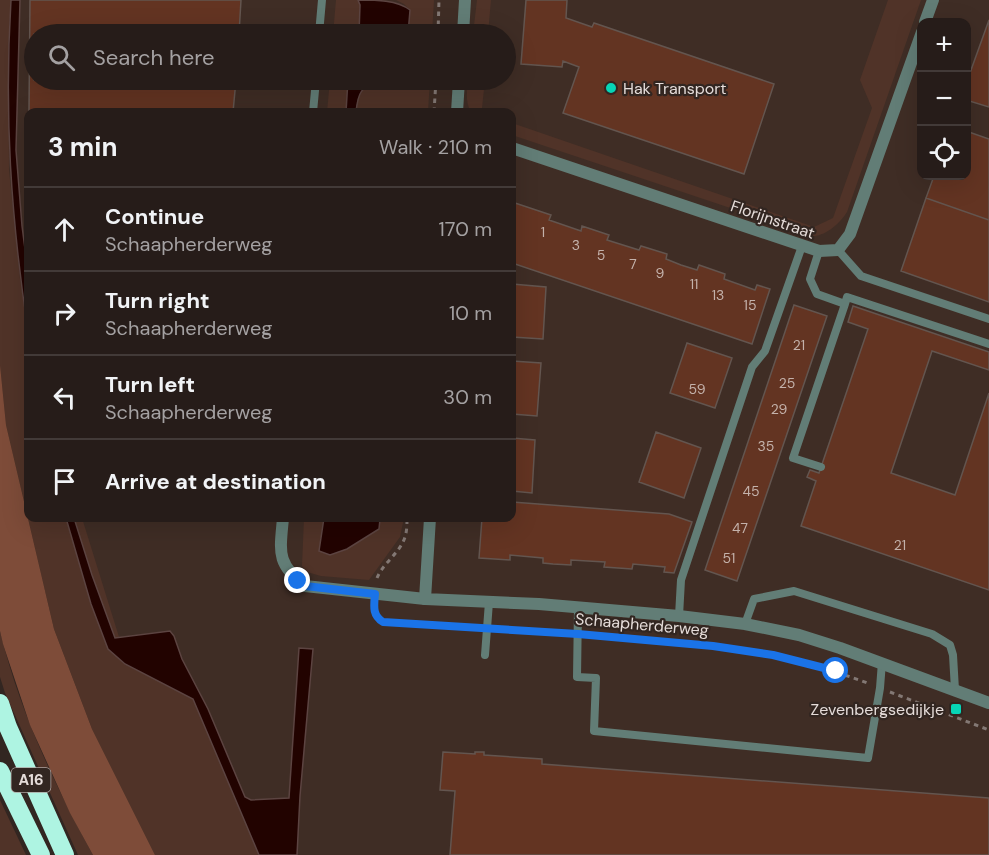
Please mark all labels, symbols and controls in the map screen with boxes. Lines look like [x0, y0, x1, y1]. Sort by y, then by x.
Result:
map controls [917, 18, 971, 180]
button: + [917, 18, 971, 72]
search box [24, 24, 516, 90]
icon: search [45, 41, 78, 74]
text: Search here [93, 43, 214, 72]
button: − [917, 72, 971, 126]
place label: Hak Transport [623, 78, 727, 99]
marker: Hak Transport [604, 81, 618, 95]
button: locate [917, 126, 971, 180]
text: 3 min [48, 130, 117, 164]
text: Walk · 210 m [379, 134, 492, 160]
street label: Florijnstraat [728, 195, 818, 244]
text: Continue [105, 202, 204, 231]
icon: ahead [48, 213, 81, 246]
text: 170 m [439, 216, 492, 242]
house number: 1 [541, 223, 545, 241]
text: Schaapherderweg [105, 231, 272, 257]
house number: 3 [572, 236, 580, 254]
house number: 5 [597, 246, 605, 264]
house number: 7 [629, 255, 637, 273]
house number: 9 [656, 264, 665, 282]
house number: 11 [690, 275, 698, 293]
text: Turn right [105, 286, 210, 315]
house number: 13 [712, 286, 724, 304]
house number: 15 [744, 296, 756, 314]
icon: right [48, 297, 81, 330]
text: 10 m [449, 300, 492, 326]
text: Schaapherderweg [105, 315, 272, 341]
house number: 21 [793, 336, 805, 354]
text: Turn left [105, 370, 195, 399]
house number: 25 [779, 374, 795, 392]
house number: 59 [689, 380, 706, 398]
icon: left [48, 381, 81, 414]
text: 30 m [443, 384, 492, 410]
text: Schaapherderweg [105, 399, 272, 425]
house number: 29 [771, 400, 788, 418]
house number: 35 [758, 437, 774, 455]
icon: arrive [48, 465, 81, 498]
text: Arrive at destination [105, 467, 326, 496]
house number: 45 [742, 482, 760, 500]
house number: 47 [732, 519, 748, 537]
house number: 21 [894, 536, 906, 554]
house number: 51 [723, 549, 735, 567]
route end [284, 567, 310, 593]
street label: Schaapherderweg [574, 608, 710, 641]
route start [822, 657, 848, 683]
place label: Zevenbergsedijkje [811, 699, 944, 720]
marker: Zevenbergsedijkje [949, 702, 963, 716]
road number: A16 [12, 768, 51, 792]

